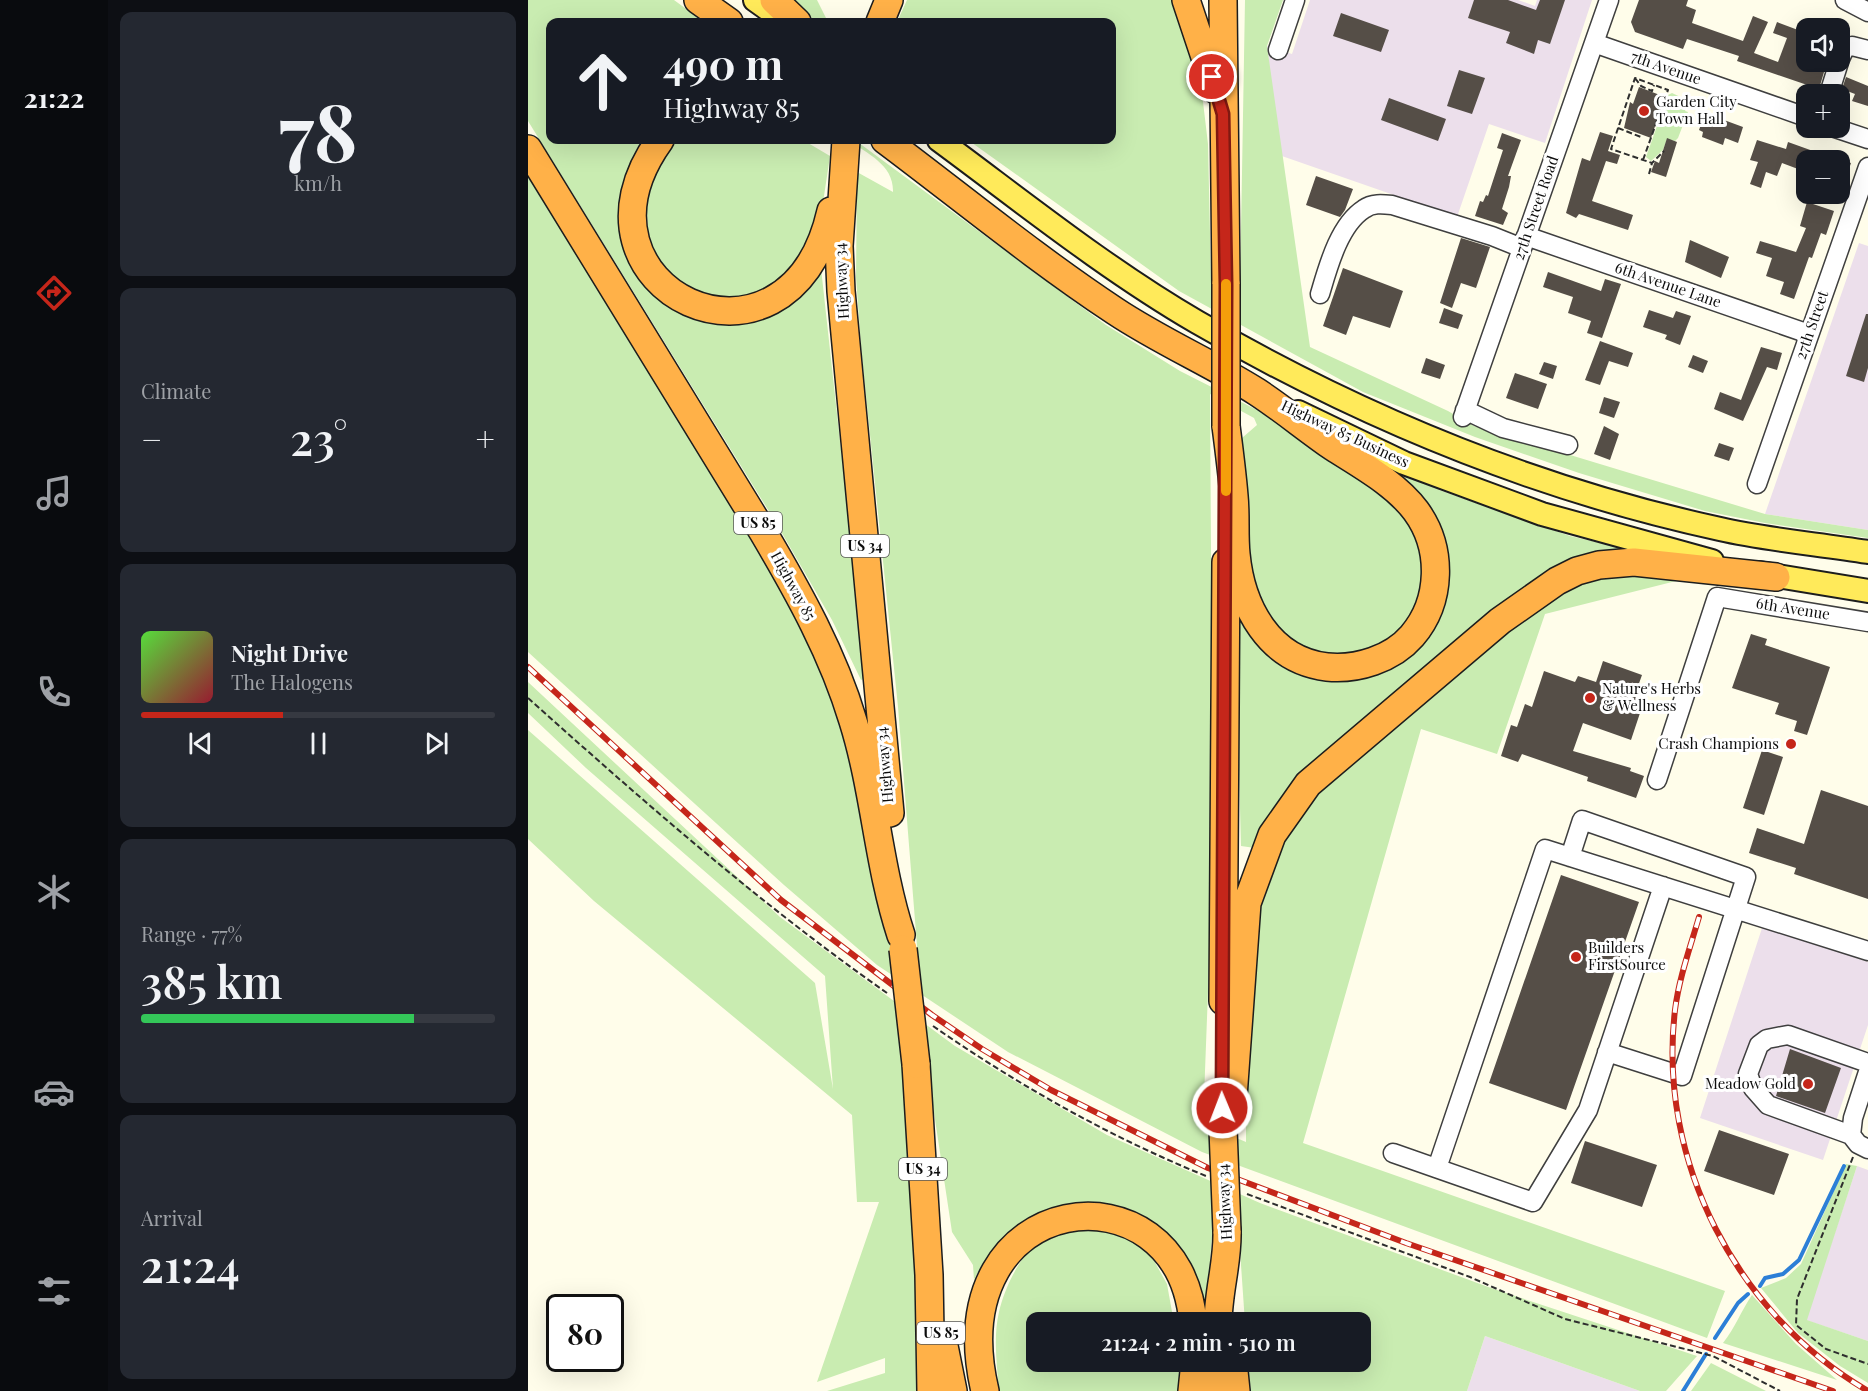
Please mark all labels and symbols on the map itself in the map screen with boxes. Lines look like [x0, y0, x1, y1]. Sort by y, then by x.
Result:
street label: 7th Avenue [1629, 46, 1704, 88]
pin [1186, 51, 1237, 102]
place label: Garden City Town Hall [1656, 91, 1737, 128]
marker: Garden City Town Hall [1637, 104, 1651, 118]
street label: 27th Street Road [1508, 153, 1562, 262]
street label: Highway 34 [829, 242, 853, 320]
street label: 6th Avenue Lane [1613, 256, 1724, 312]
street label: 27th Street [1790, 287, 1832, 362]
street label: Highway 85 Business [1278, 395, 1413, 471]
road number: US 85 [734, 512, 782, 534]
road number: US 34 [841, 535, 889, 557]
street label: Highway 85 [767, 547, 821, 624]
street label: 6th Avenue [1755, 592, 1832, 624]
place label: Nature's Herbs & Wellness [1602, 678, 1701, 715]
marker: Nature's Herbs & Wellness [1583, 691, 1597, 705]
street label: Highway 34 [871, 726, 897, 804]
place label: Crash Champions [1658, 733, 1779, 753]
marker: Crash Champions [1784, 737, 1798, 751]
place label: Builders FirstSource [1588, 937, 1666, 974]
marker: Builders FirstSource [1569, 950, 1583, 964]
place label: Meadow Gold [1705, 1073, 1796, 1093]
position arrow [1190, 1076, 1254, 1140]
marker: Meadow Gold [1801, 1077, 1815, 1091]
road number: US 34 [899, 1158, 947, 1180]
street label: Highway 34 [1212, 1163, 1236, 1241]
speed limit sign: 80 [546, 1294, 624, 1372]
road number: US 85 [917, 1322, 965, 1344]

